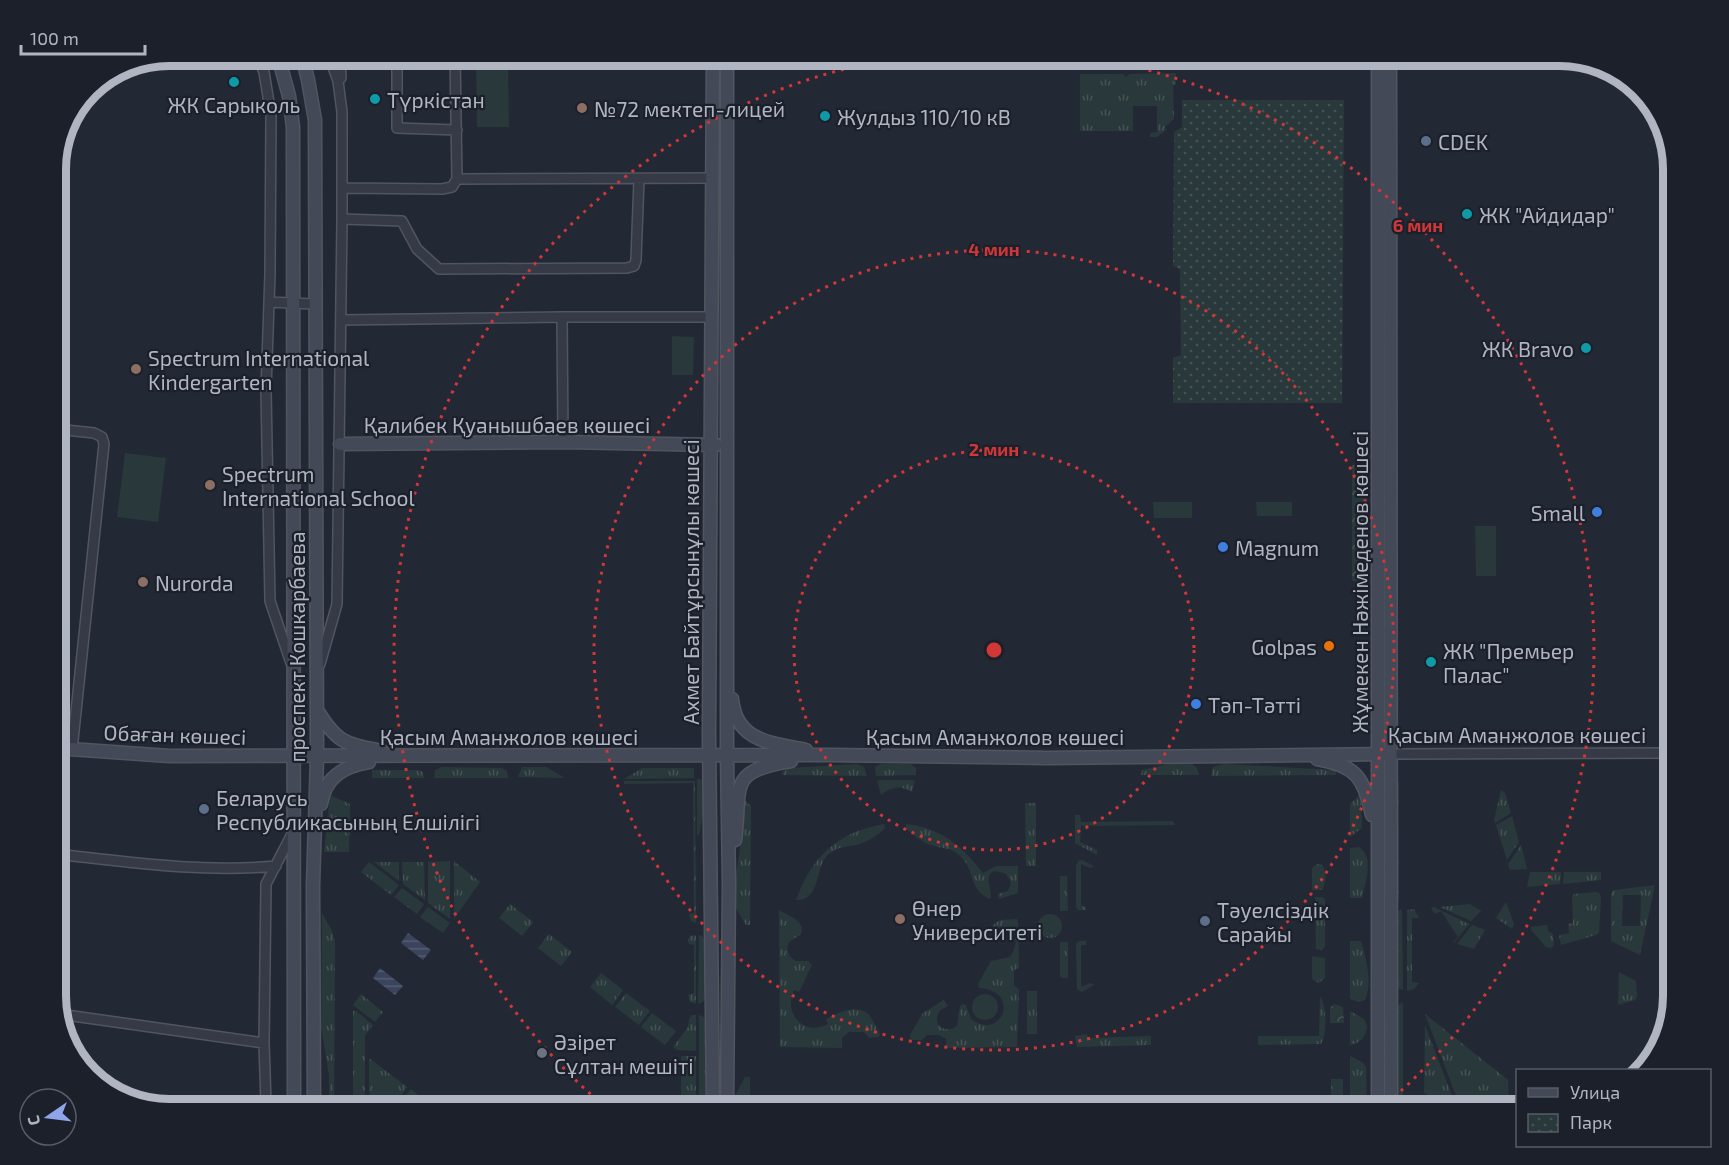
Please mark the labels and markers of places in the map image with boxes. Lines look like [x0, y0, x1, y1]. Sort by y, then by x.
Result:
marker: ЖК Сарыколь [227, 75, 241, 89]
place label: Түркістан [387, 87, 485, 112]
place label: ЖК Сарыколь [168, 92, 300, 117]
marker: Түркістан [368, 92, 382, 106]
place label: №72 мектеп-лицей [594, 96, 785, 121]
marker: №72 мектеп-лицей [575, 101, 589, 115]
place label: Жулдыз 110/10 кВ [837, 104, 1011, 130]
marker: Жулдыз 110/10 кВ [818, 109, 832, 123]
place label: CDEK [1438, 129, 1489, 154]
marker: CDEK [1419, 134, 1433, 148]
place label: ЖК "Айдидар" [1479, 202, 1615, 227]
marker: ЖК "Айдидар" [1460, 207, 1474, 221]
place label: ЖК Bravo [1482, 336, 1574, 361]
marker: ЖК Bravo [1579, 341, 1593, 355]
place label: Spectrum International Kindergarten [148, 345, 370, 394]
marker: Spectrum International Kindergarten [129, 362, 143, 376]
place label: Spectrum International School [222, 461, 416, 510]
marker: Spectrum International School [203, 478, 217, 492]
place label: Small [1531, 500, 1586, 525]
marker: Small [1590, 505, 1604, 519]
place label: Magnum [1235, 535, 1319, 560]
marker: Magnum [1216, 540, 1230, 554]
place label: Nurorda [155, 570, 234, 595]
marker: Nurorda [136, 575, 150, 589]
place label: Golpas [1251, 634, 1317, 659]
place label: ЖК "Премьер Палас" [1443, 638, 1574, 687]
marker: Golpas [1322, 639, 1336, 653]
centre of rings [984, 640, 1004, 660]
marker: ЖК "Премьер Палас" [1424, 655, 1438, 669]
place label: Тәп-Тәтті [1208, 692, 1301, 717]
marker: Тәп-Тәтті [1189, 697, 1203, 711]
place label: Беларусь Республикасының Елшілігі [216, 785, 480, 835]
marker: Беларусь Республикасының Елшілігі [197, 802, 211, 816]
place label: Өнер Университеті [912, 895, 1042, 944]
place label: Тәуелсіздік Сарайы [1217, 897, 1329, 946]
marker: Өнер Университеті [893, 912, 907, 926]
marker: Тәуелсіздік Сарайы [1198, 914, 1212, 928]
place label: Әзірет Сұлтан мешіті [554, 1029, 694, 1078]
marker: Әзірет Сұлтан мешіті [535, 1046, 549, 1060]

